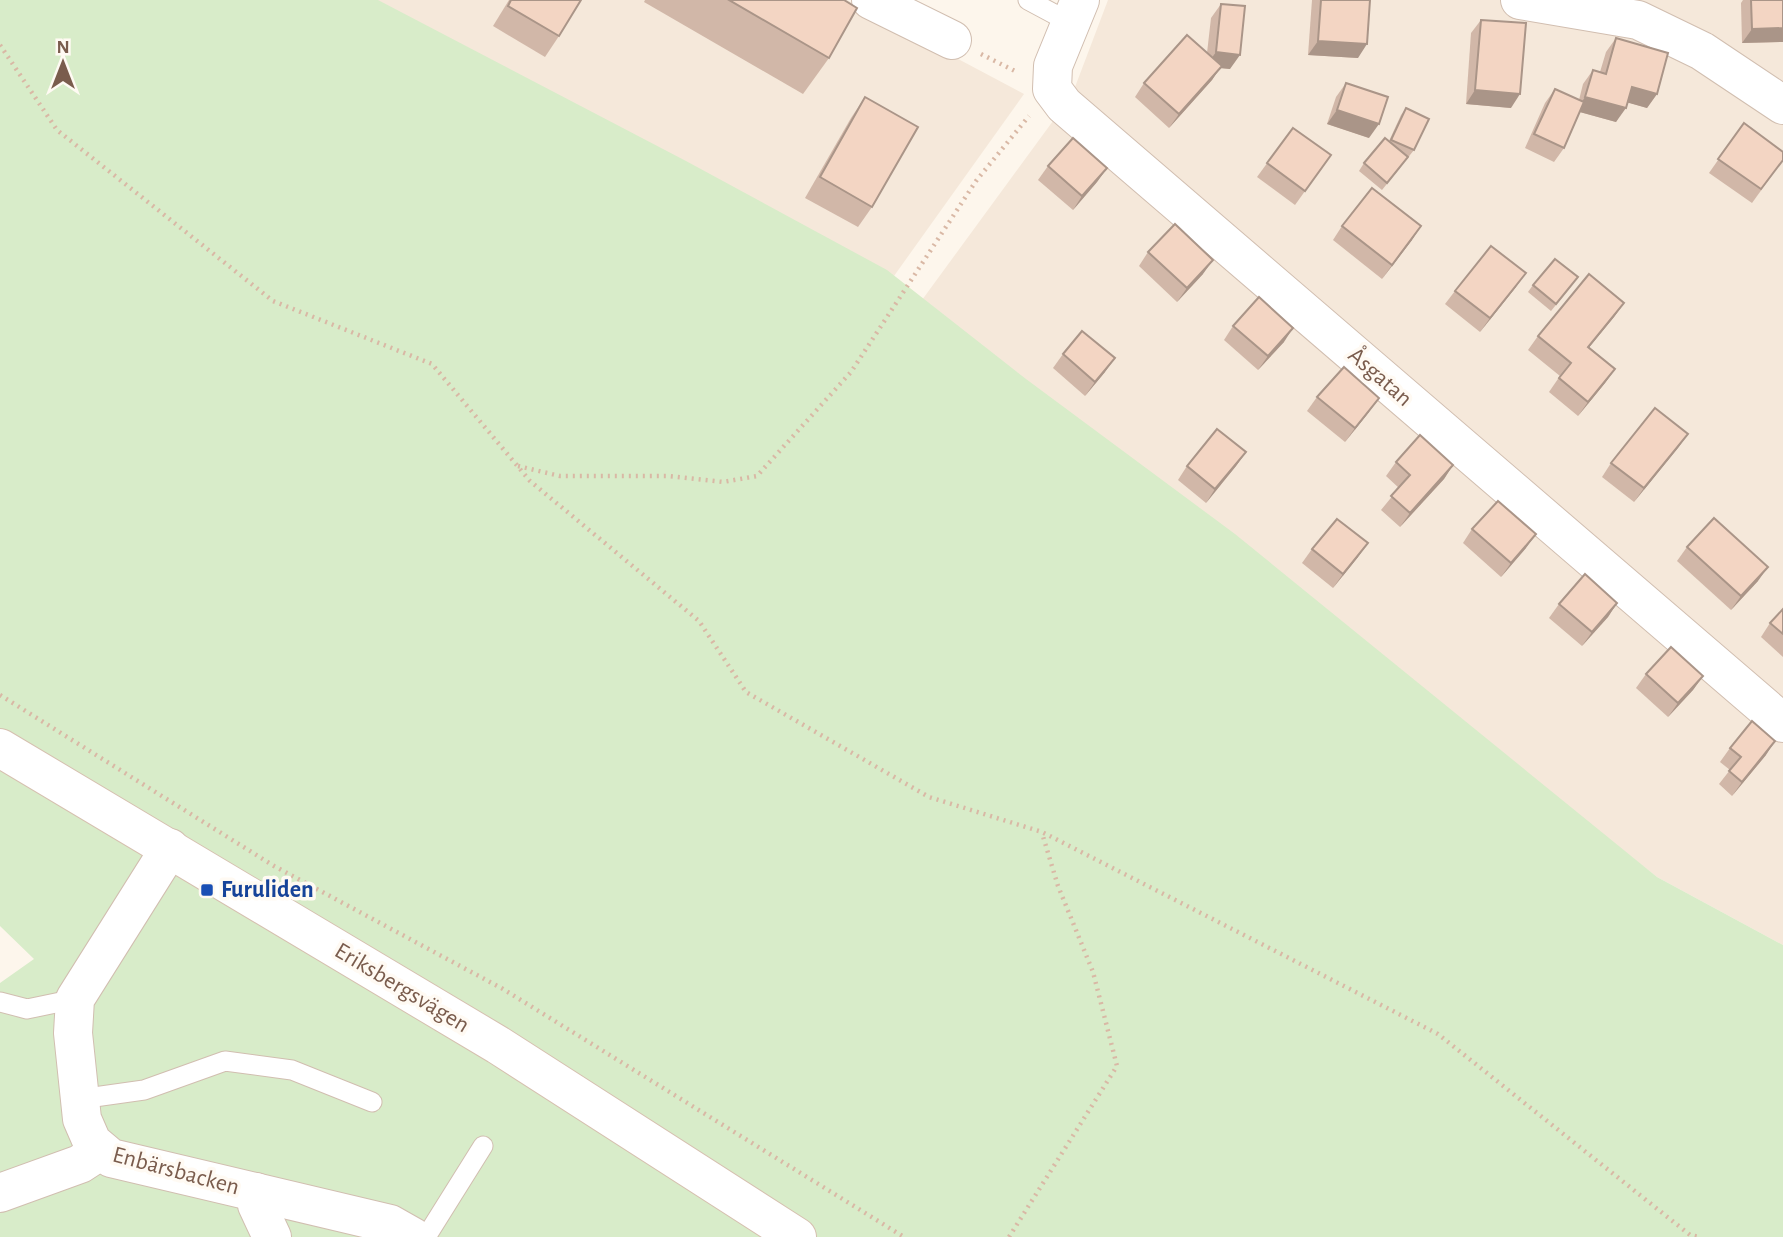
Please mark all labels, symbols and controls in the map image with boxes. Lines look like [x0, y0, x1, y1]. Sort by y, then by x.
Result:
north arrow [28, 28, 98, 98]
text: N [56, 38, 70, 57]
street label: Åsgatan [1343, 341, 1418, 411]
place label: Furuliden [221, 878, 314, 902]
marker: Furuliden [199, 882, 215, 898]
street label: Eriksbergsvägen [330, 938, 474, 1038]
street label: Enbärsbacken [110, 1143, 242, 1199]

